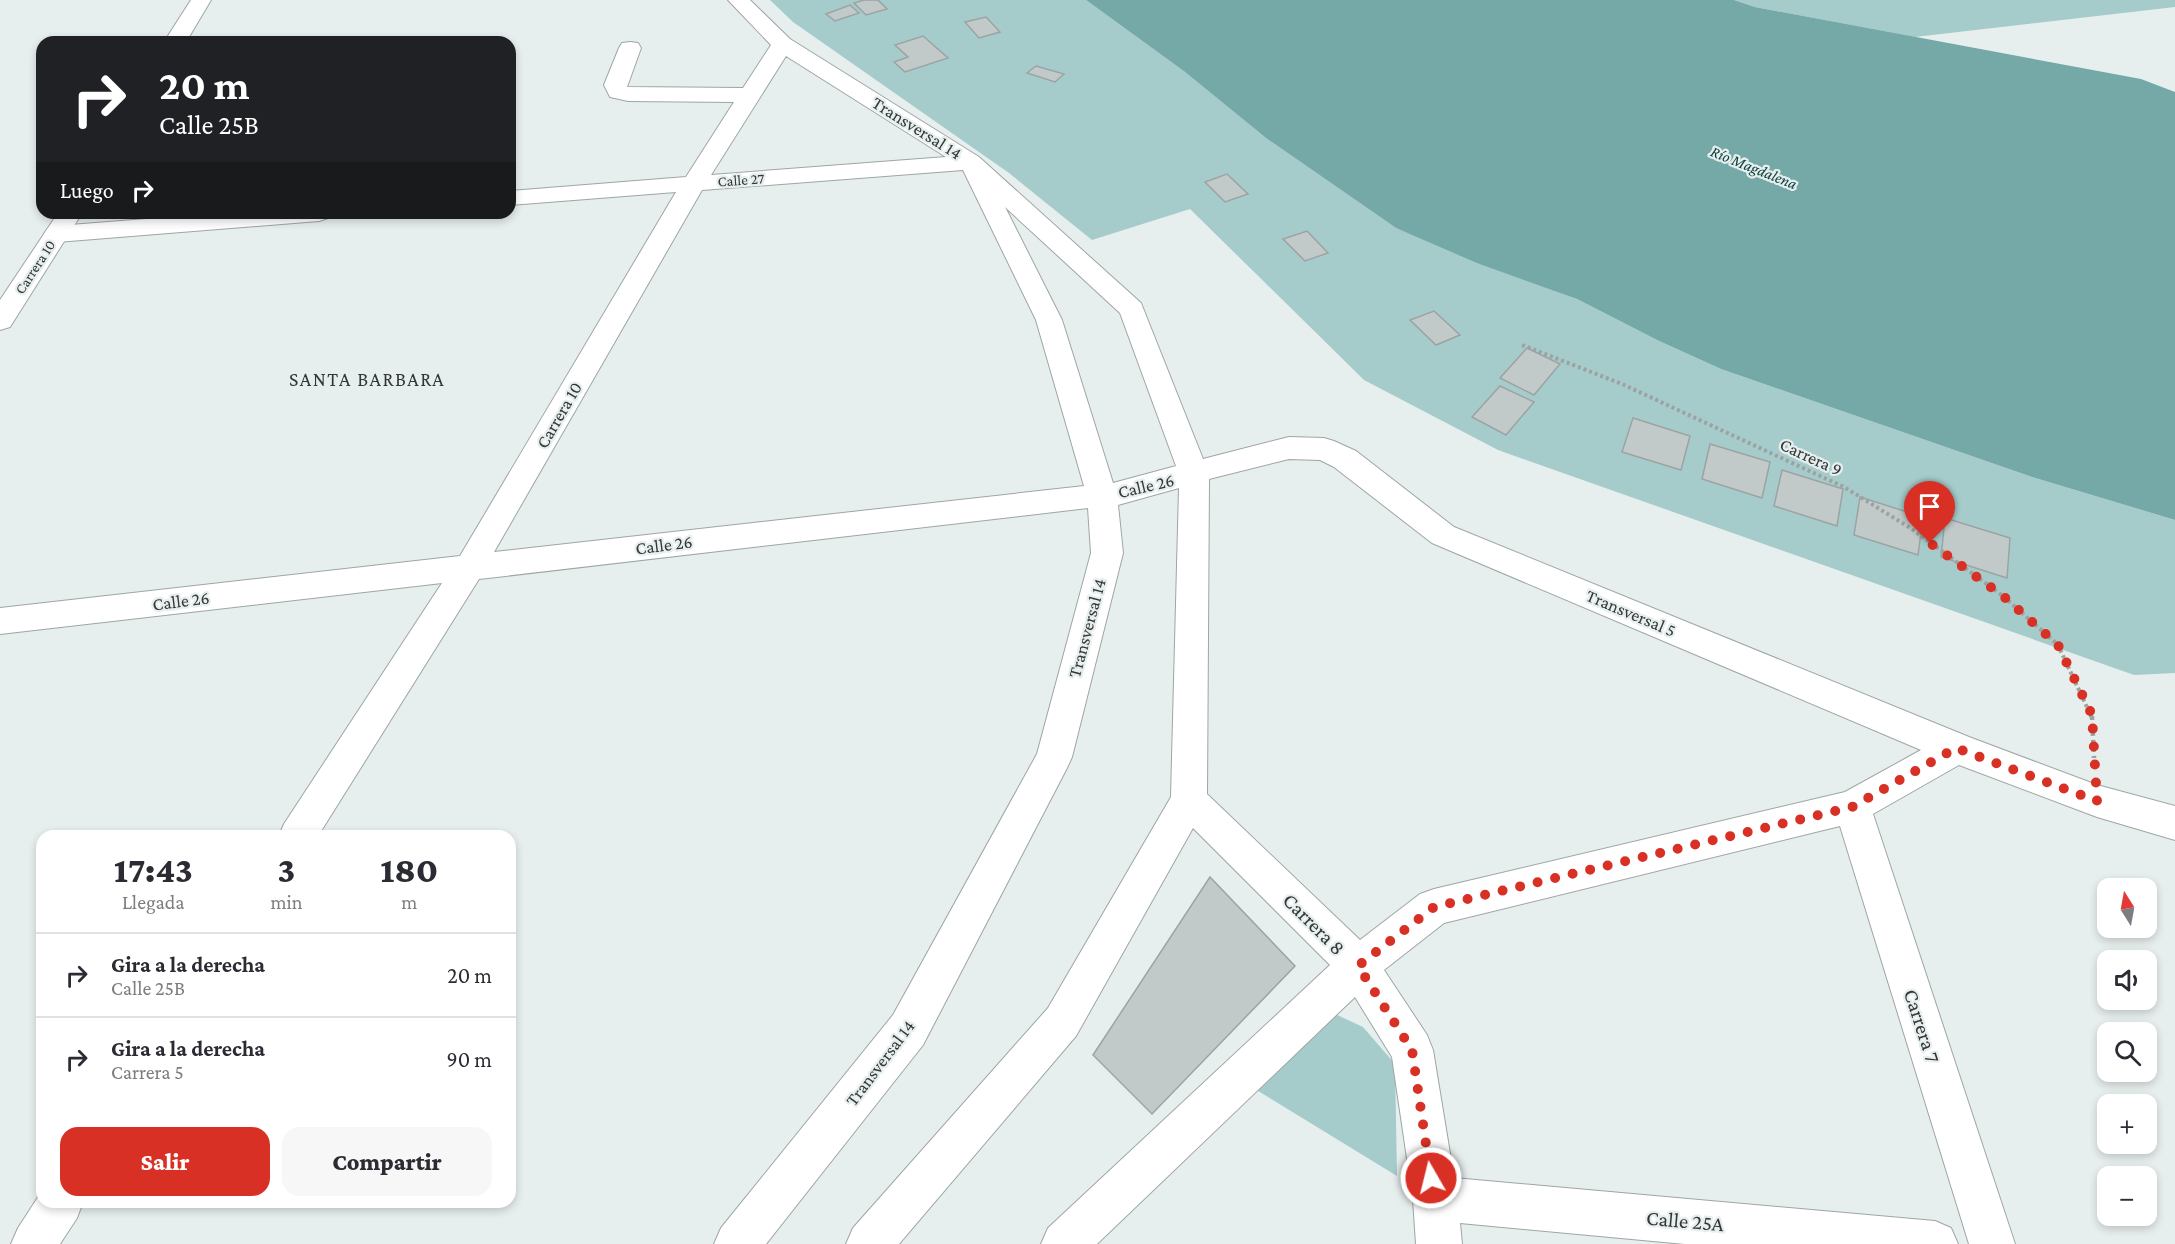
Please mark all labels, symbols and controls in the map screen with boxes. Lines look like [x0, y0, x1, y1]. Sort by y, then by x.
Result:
icon: right [60, 60, 138, 138]
text: 20 m [159, 61, 250, 108]
street label: Transversal 14 [869, 93, 965, 163]
text: Calle 25B [159, 110, 259, 140]
water label: Río Magdalena [1708, 142, 1800, 194]
street label: Calle 27 [717, 170, 765, 190]
icon: right [126, 174, 159, 207]
text: Luego [60, 178, 114, 203]
street label: Carrera 10 [12, 237, 58, 297]
district label: SANTA BARBARA [289, 368, 445, 390]
street label: Carrera 10 [532, 378, 586, 452]
street label: Carrera 9 [1777, 434, 1845, 480]
street label: Calle 26 [1116, 470, 1176, 502]
pin [1904, 481, 1955, 543]
icon: arrive [1913, 490, 1946, 523]
street label: Calle 26 [634, 532, 694, 558]
street label: Transversal 14 [1064, 576, 1110, 680]
street label: Transversal 5 [1583, 585, 1679, 641]
street label: Calle 26 [151, 588, 211, 614]
text: 17:43 [114, 850, 193, 890]
text: 3 [278, 850, 295, 890]
text: 180 [380, 850, 438, 890]
north arrow [2097, 878, 2157, 938]
map controls [2097, 878, 2157, 1226]
street label: Carrera 8 [1278, 888, 1350, 960]
text: Llegada [122, 891, 185, 913]
text: min [270, 891, 303, 913]
text: m [401, 891, 417, 913]
button: sound [2097, 950, 2157, 1010]
text: Gira a la derecha [111, 952, 265, 977]
icon: right [60, 959, 93, 992]
text: 20 m [447, 963, 492, 988]
text: Calle 25B [111, 977, 185, 999]
street label: Carrera 7 [1899, 986, 1945, 1066]
street label: Transversal 14 [841, 1016, 919, 1110]
button: search [2097, 1022, 2157, 1082]
text: Gira a la derecha [111, 1036, 265, 1061]
icon: right [60, 1043, 93, 1076]
text: 90 m [447, 1047, 492, 1072]
text: Carrera 5 [111, 1061, 184, 1083]
button: + [2097, 1094, 2157, 1154]
button: Salir [60, 1127, 270, 1196]
button: Compartir [282, 1127, 492, 1196]
position arrow [1399, 1146, 1463, 1210]
button: − [2097, 1166, 2157, 1226]
street label: Calle 25A [1645, 1206, 1725, 1236]

